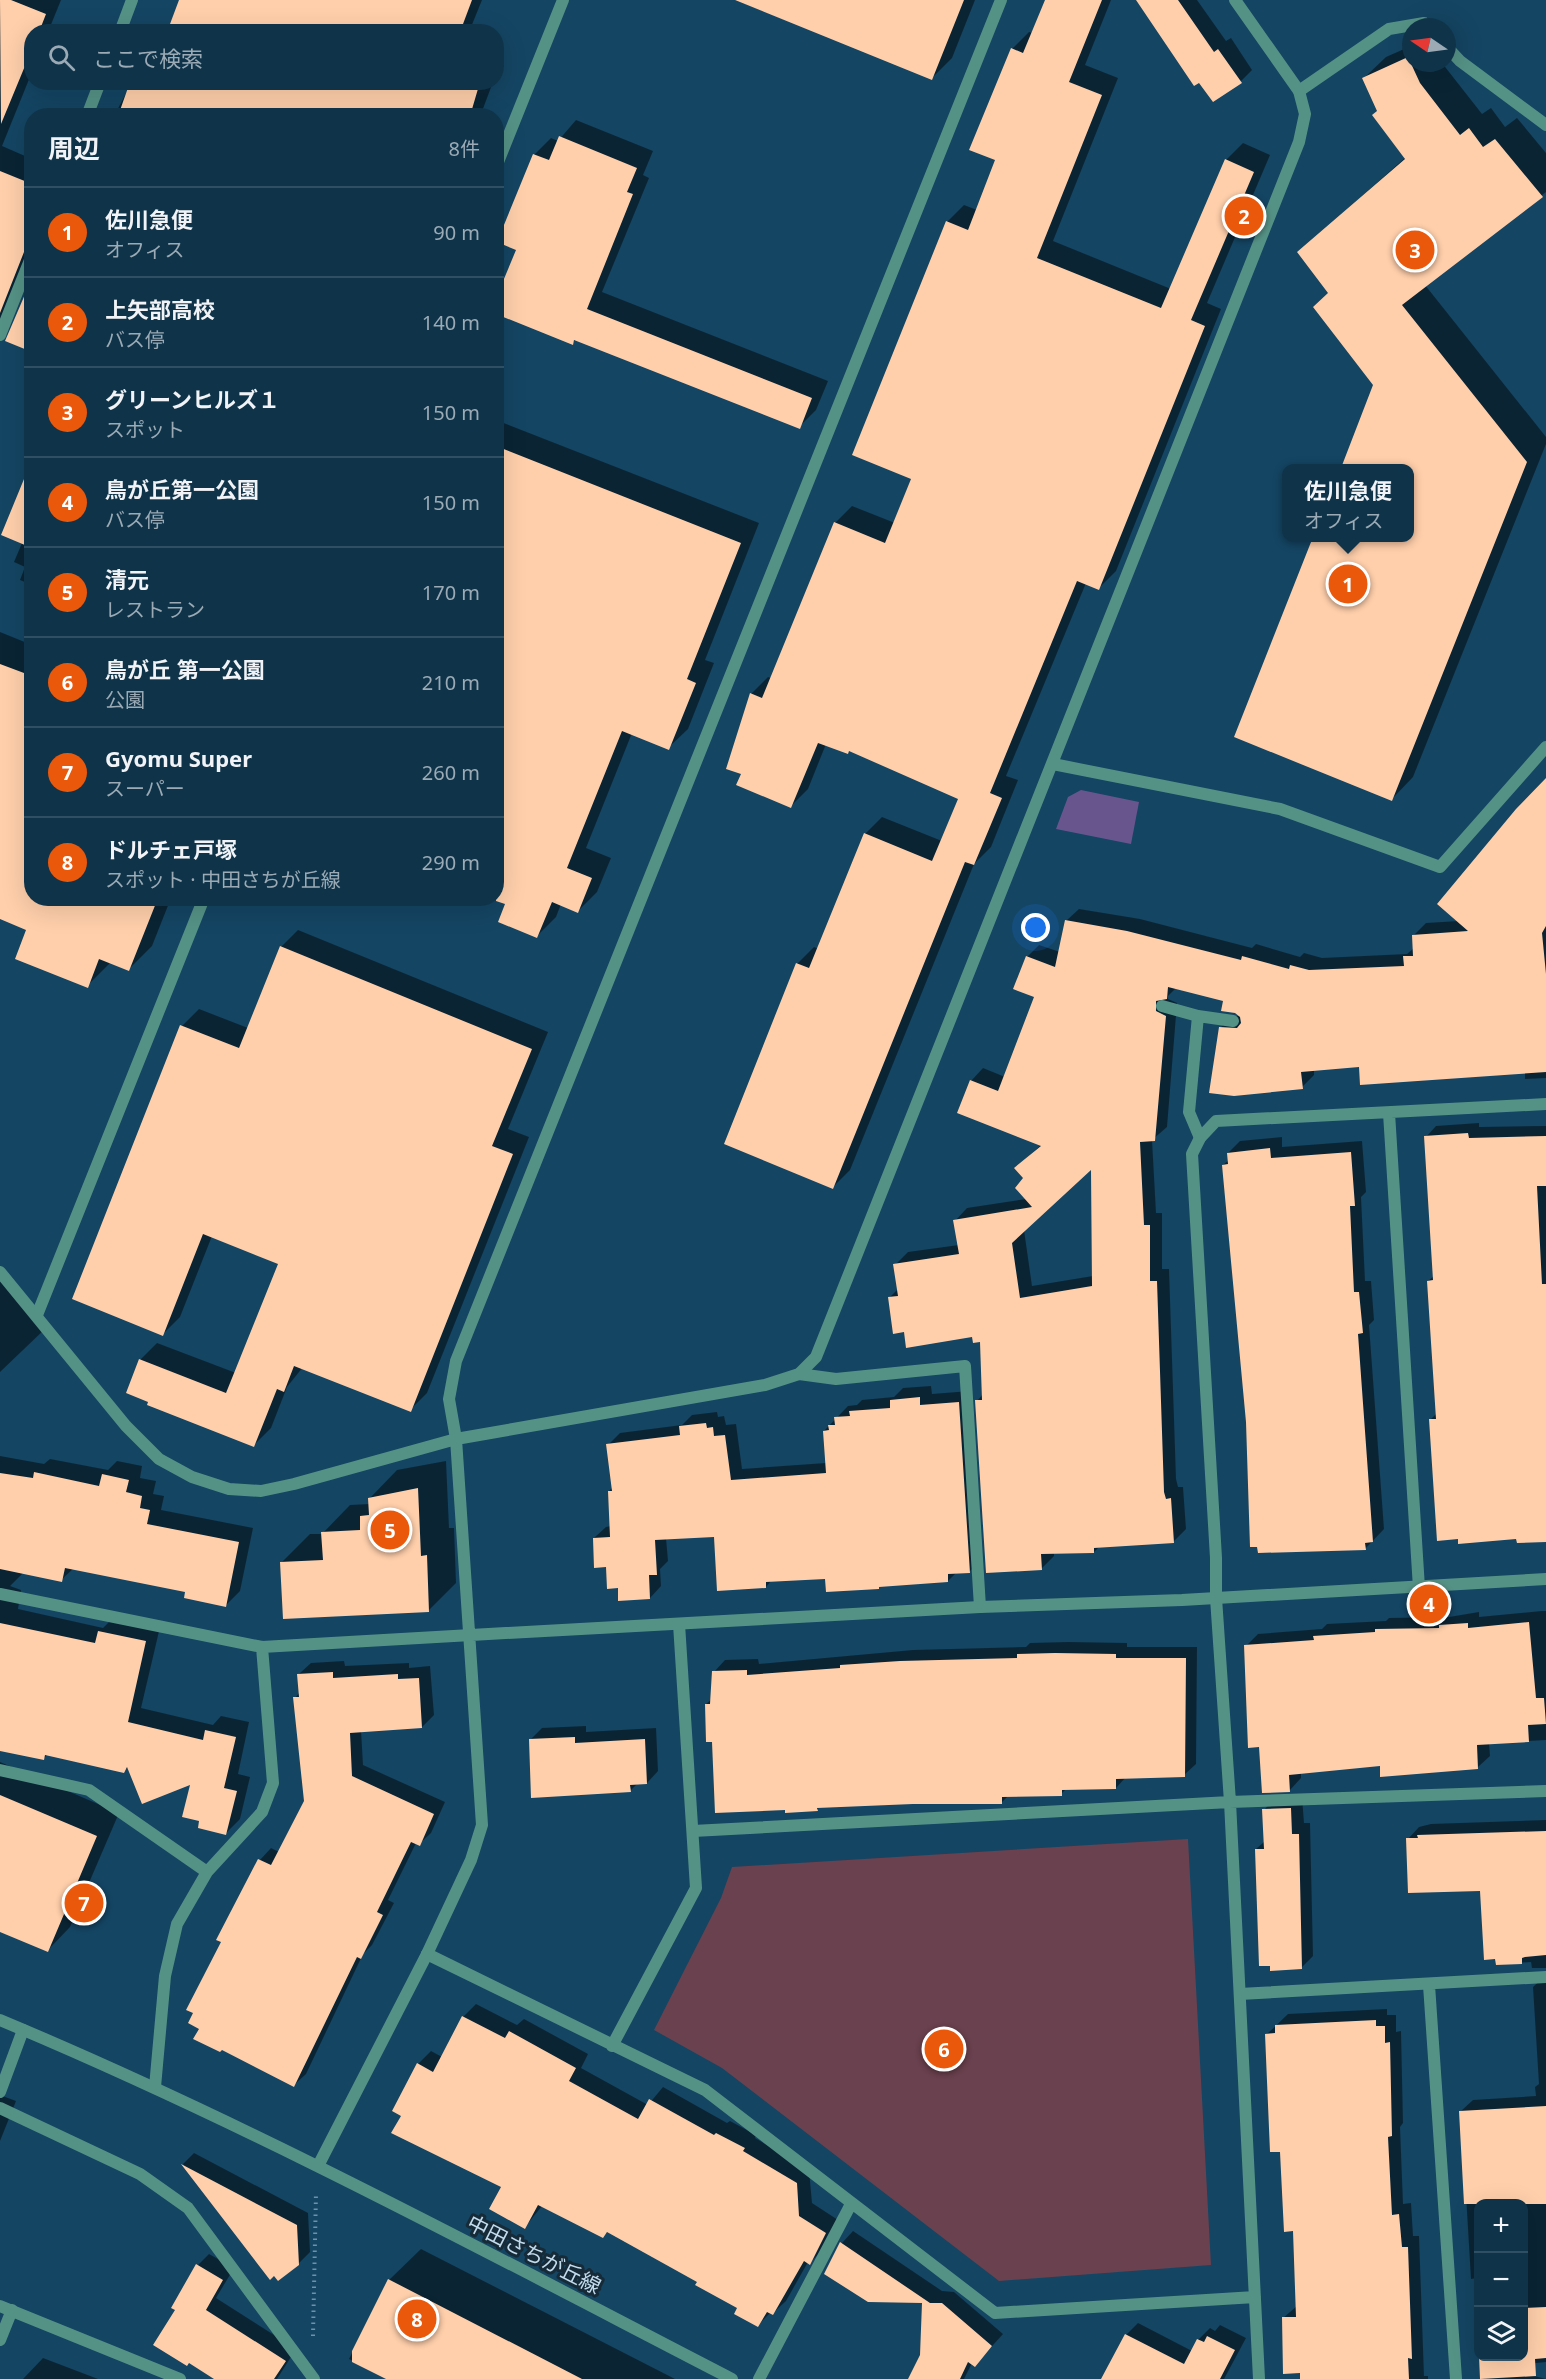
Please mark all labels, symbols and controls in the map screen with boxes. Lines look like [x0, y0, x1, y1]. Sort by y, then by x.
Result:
north arrow [1402, 18, 1456, 72]
search box [24, 24, 504, 90]
icon: search [45, 41, 78, 74]
text: ここで検索 [93, 43, 203, 73]
text: 周辺 [48, 130, 100, 166]
text: 8件 [449, 135, 480, 162]
pin: 2 [1224, 194, 1264, 238]
text: 佐川急便 [105, 204, 193, 234]
text: 1 [62, 219, 73, 246]
text: 90 m [433, 219, 480, 246]
pin: 3 [1396, 228, 1434, 272]
text: オフィス [105, 236, 185, 263]
text: 上矢部高校 [105, 294, 215, 324]
text: 2 [62, 309, 73, 336]
text: 140 m [422, 309, 480, 336]
text: バス停 [105, 326, 165, 353]
text: グリーンヒルズ１ [105, 384, 280, 414]
text: 3 [62, 399, 73, 426]
text: 150 m [422, 399, 480, 426]
text: スポット [105, 416, 185, 443]
popup [1282, 464, 1414, 542]
text: 鳥が丘第一公園 [105, 474, 259, 504]
text: 佐川急便 [1304, 475, 1392, 505]
text: 4 [62, 489, 73, 516]
text: 150 m [422, 489, 480, 516]
text: バス停 [105, 506, 165, 533]
text: オフィス [1304, 507, 1384, 534]
pin: 1 [1328, 562, 1368, 606]
text: 清元 [105, 564, 149, 594]
text: 5 [62, 579, 73, 606]
text: 170 m [422, 579, 480, 606]
text: レストラン [105, 596, 205, 623]
text: 鳥が丘 第一公園 [105, 654, 265, 684]
text: 6 [62, 669, 73, 696]
text: 210 m [422, 669, 480, 696]
text: 公園 [105, 686, 145, 713]
text: Gyomu Super [105, 743, 252, 773]
text: 7 [62, 759, 73, 786]
text: 260 m [422, 759, 480, 786]
text: スーパー [105, 775, 185, 802]
text: ドルチェ戸塚 [105, 834, 237, 864]
text: 8 [62, 849, 73, 876]
text: 290 m [422, 849, 480, 876]
text: スポット · 中田さちが丘線 [105, 866, 341, 893]
your location [1021, 913, 1050, 942]
pin: 5 [370, 1508, 410, 1552]
pin: 4 [1410, 1582, 1448, 1626]
pin: 7 [64, 1880, 104, 1926]
pin: 6 [924, 2026, 964, 2072]
map controls [1474, 2199, 1528, 2361]
button: + [1474, 2199, 1528, 2253]
street label: 中田さちが丘線 [463, 2208, 606, 2300]
button: − [1474, 2253, 1528, 2307]
pin: 8 [398, 2296, 436, 2342]
button: layers [1474, 2307, 1528, 2361]

